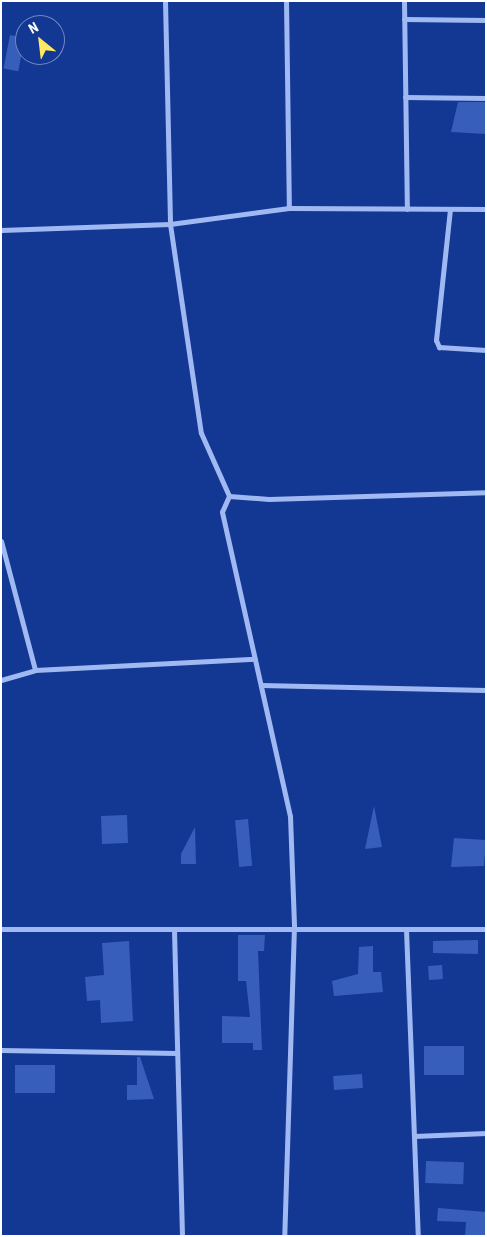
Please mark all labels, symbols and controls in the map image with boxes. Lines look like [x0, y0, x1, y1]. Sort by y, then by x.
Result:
north arrow [15, 15, 65, 65]
text: N [26, 19, 41, 37]

